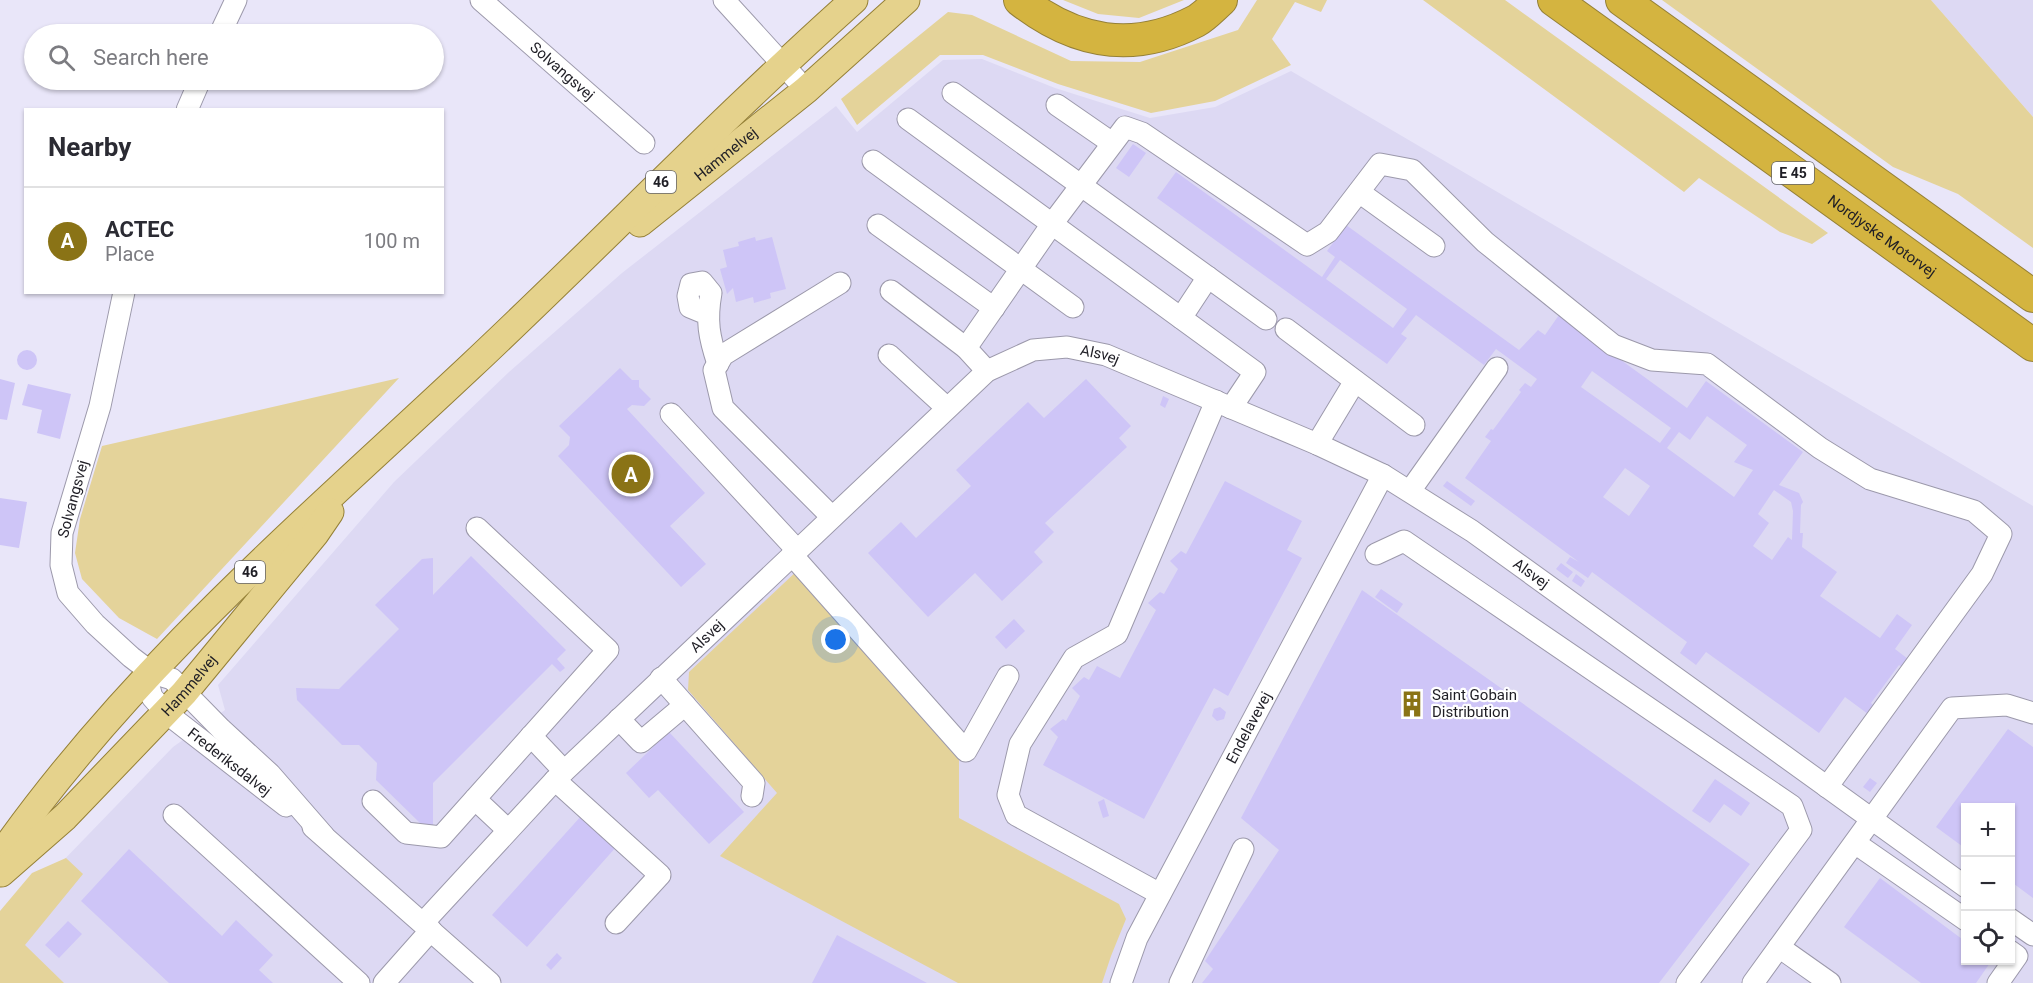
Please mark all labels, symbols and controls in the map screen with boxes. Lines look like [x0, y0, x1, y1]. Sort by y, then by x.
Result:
search box [24, 24, 444, 90]
street label: Solvangsvej [526, 38, 598, 104]
icon: search [45, 41, 78, 74]
text: Search here [93, 45, 209, 70]
street label: Hammelvej [691, 124, 761, 185]
text: Nearby [48, 132, 131, 162]
road number: E 45 [1772, 162, 1814, 184]
road number: 46 [646, 171, 676, 193]
street label: Nordjyske Motorvej [1824, 191, 1940, 281]
text: ACTEC [105, 217, 174, 242]
text: A [61, 229, 74, 253]
text: 100 m [364, 229, 420, 253]
text: Place [105, 242, 154, 266]
street label: Alsvej [1079, 341, 1122, 369]
pin: A [612, 452, 650, 496]
street label: Solvangsvej [54, 458, 92, 540]
street label: Alsvej [1510, 555, 1553, 593]
road number: 46 [235, 561, 265, 583]
street label: Alsvej [686, 616, 728, 656]
your location [821, 625, 850, 654]
street label: Hammelvej [158, 651, 221, 720]
place label: Saint Gobain Distribution [1432, 686, 1517, 721]
street label: Endelavevej [1222, 689, 1275, 767]
building icon: Saint Gobain Distribution [1397, 689, 1427, 719]
street label: Frederiksdalvej [184, 724, 275, 800]
map controls [1961, 803, 2015, 965]
button: + [1961, 803, 2015, 857]
button: − [1961, 857, 2015, 911]
button: locate [1961, 911, 2015, 965]

